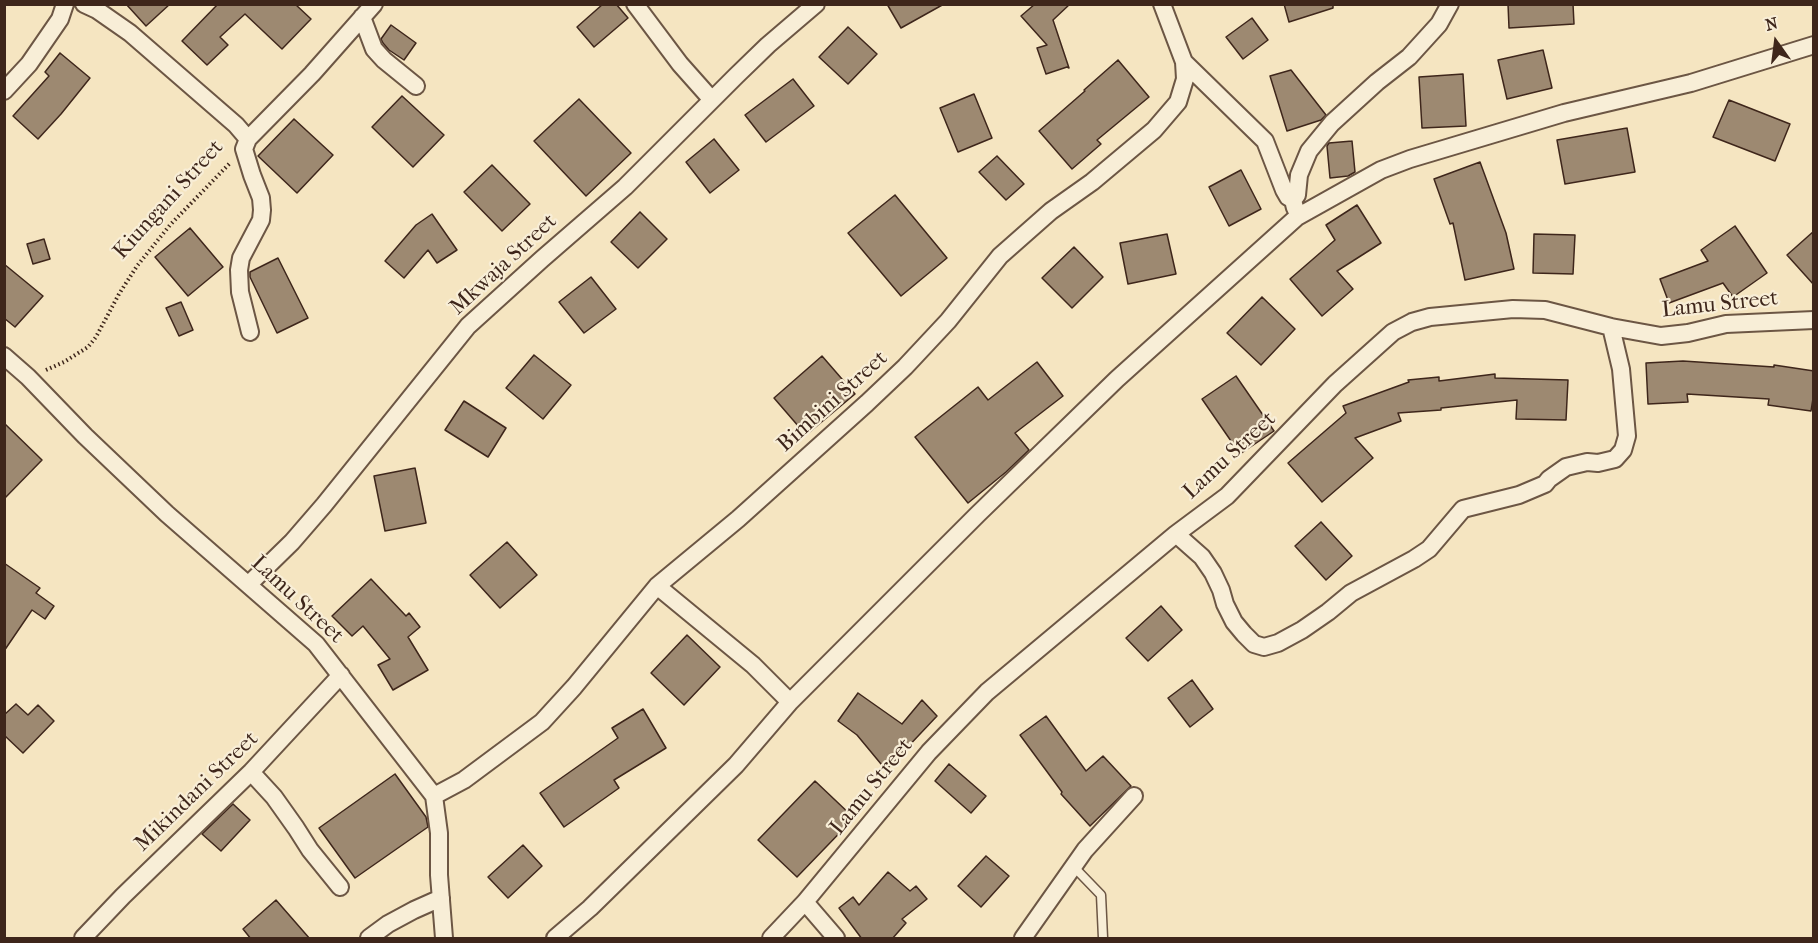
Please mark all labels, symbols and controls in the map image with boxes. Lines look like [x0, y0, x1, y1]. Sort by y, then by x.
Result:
north arrow [1746, 12, 1806, 72]
text: N [1763, 13, 1780, 35]
street label: Kiungani Street [109, 135, 229, 265]
street label: Mkwaja Street [445, 209, 563, 321]
street label: Lamu Street [1661, 286, 1779, 324]
street label: Bimbini Street [773, 346, 893, 458]
street label: Lamu Street [1178, 407, 1282, 505]
street label: Lamu Street [245, 551, 349, 649]
street label: Mikindani Street [130, 726, 264, 858]
street label: Lamu Street [825, 733, 919, 841]

